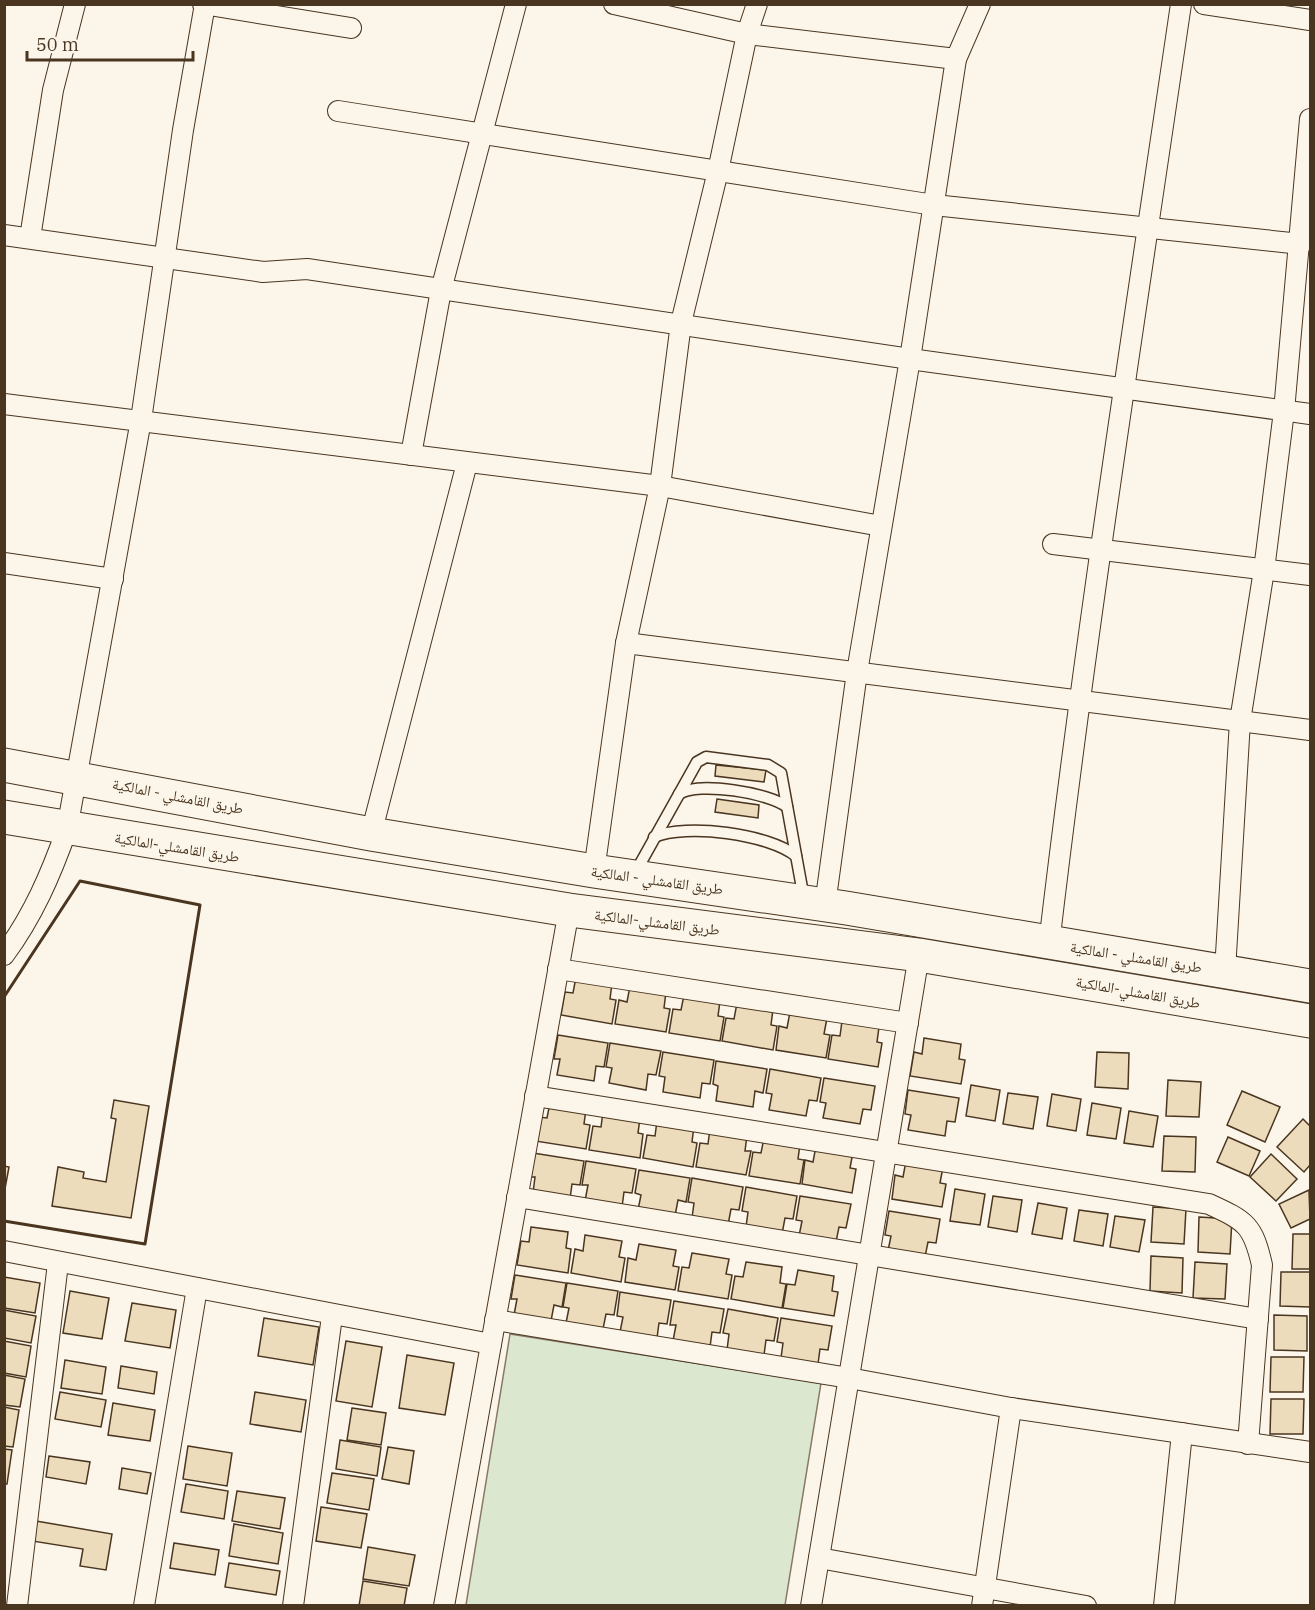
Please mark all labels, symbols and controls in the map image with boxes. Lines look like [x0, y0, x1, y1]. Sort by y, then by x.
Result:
scale bar [27, 24, 194, 62]
text: 50 m [36, 33, 79, 56]
street label: طريق القامشلي - المالكية [110, 774, 245, 821]
street label: طريق القامشلي-المالكية [113, 828, 241, 869]
street label: طريق القامشلي - المالكية [589, 861, 724, 901]
street label: طريق القامشلي-المالكية [593, 905, 721, 942]
street label: طريق القامشلي - المالكية [1068, 937, 1203, 980]
street label: طريق القامشلي-المالكية [1074, 972, 1202, 1015]

